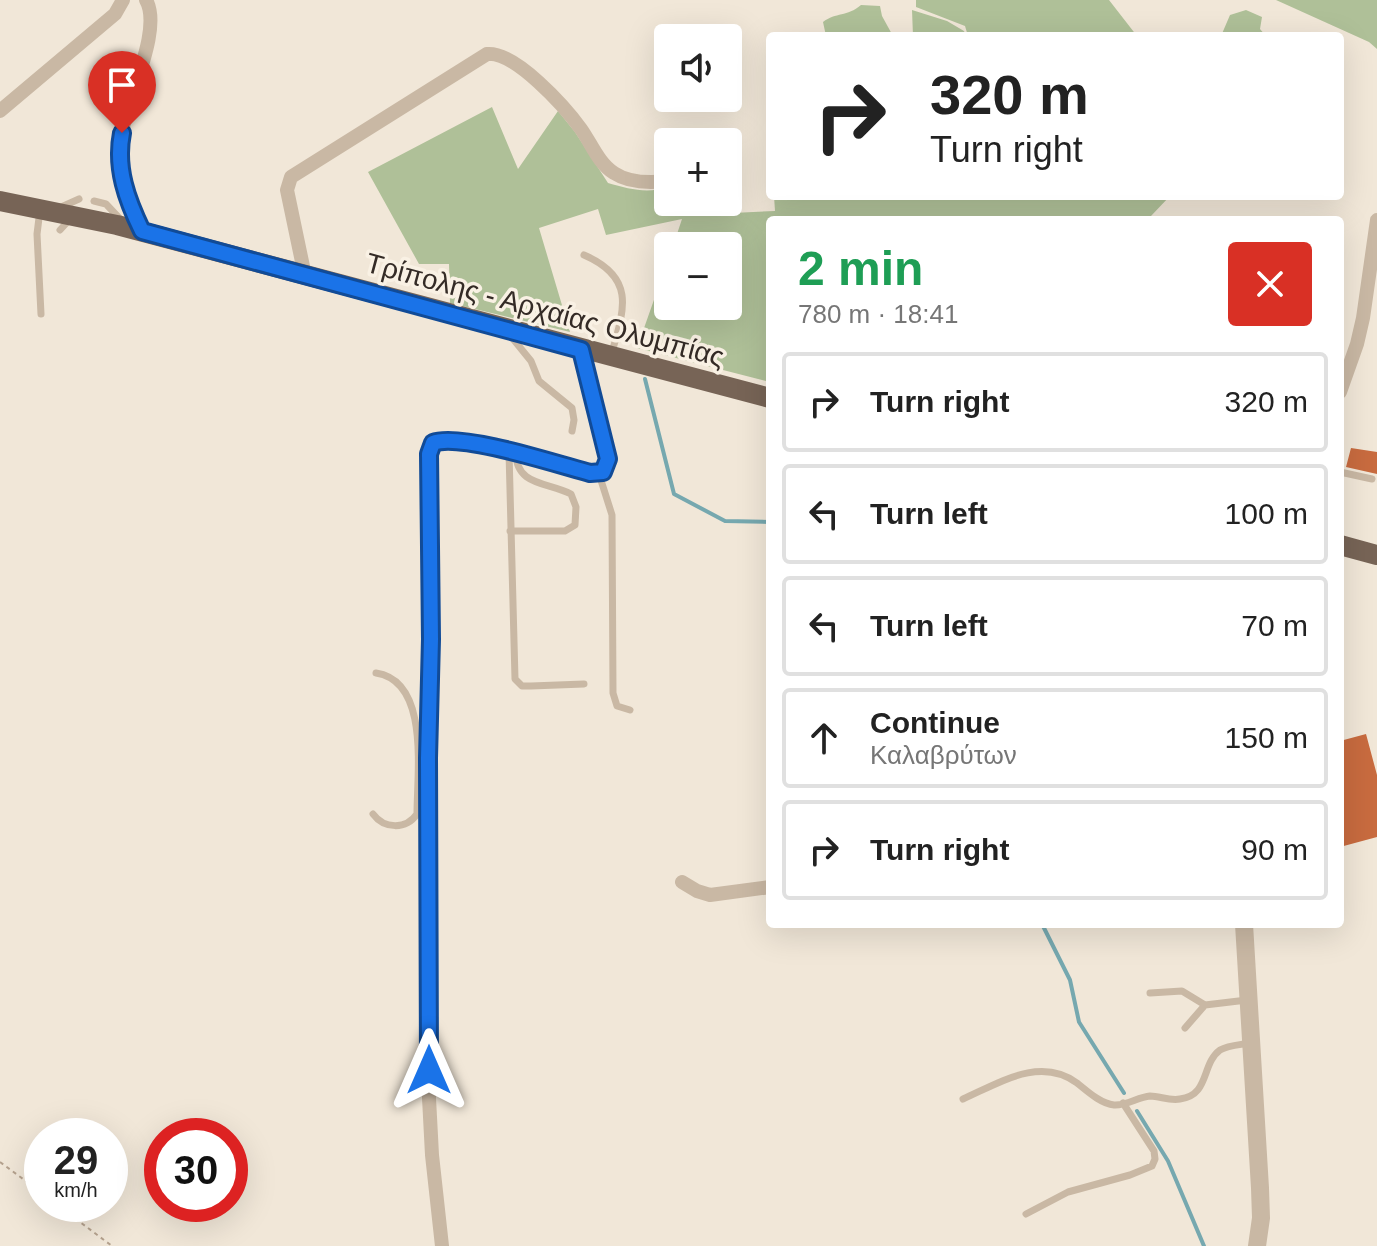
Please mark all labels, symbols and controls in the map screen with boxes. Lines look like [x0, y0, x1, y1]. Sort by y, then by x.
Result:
map controls [654, 24, 742, 320]
button: sound [654, 24, 742, 112]
pin [88, 51, 156, 133]
icon: arrive [100, 63, 144, 107]
text: 320 m [930, 63, 1089, 126]
icon: right [798, 64, 902, 168]
button: + [654, 128, 742, 216]
text: Turn right [930, 129, 1083, 170]
button: − [654, 232, 742, 320]
text: 2 min [798, 242, 923, 295]
button: close [1228, 242, 1312, 326]
street label: Τρίπολης - Αρχαίας Ολυμπίας [362, 247, 728, 373]
text: 780 m · 18:41 [798, 299, 958, 329]
icon: right [802, 380, 846, 424]
text: Turn right [870, 385, 1009, 418]
text: 320 m [1225, 385, 1308, 418]
icon: left [802, 492, 846, 536]
text: Turn left [870, 497, 988, 530]
text: 100 m [1225, 497, 1308, 530]
icon: left [802, 604, 846, 648]
text: Turn left [870, 609, 988, 642]
text: 70 m [1241, 609, 1308, 642]
text: Continue [870, 706, 1000, 739]
icon: ahead [802, 716, 846, 760]
text: 150 m [1225, 721, 1308, 754]
text: Καλαβρύτων [870, 740, 1017, 770]
icon: right [802, 828, 846, 872]
text: Turn right [870, 833, 1009, 866]
text: 90 m [1241, 833, 1308, 866]
position arrow [387, 1028, 471, 1112]
speed limit sign: 30 [144, 1118, 248, 1222]
text: 29 [54, 1138, 98, 1182]
text: km/h [54, 1179, 98, 1201]

